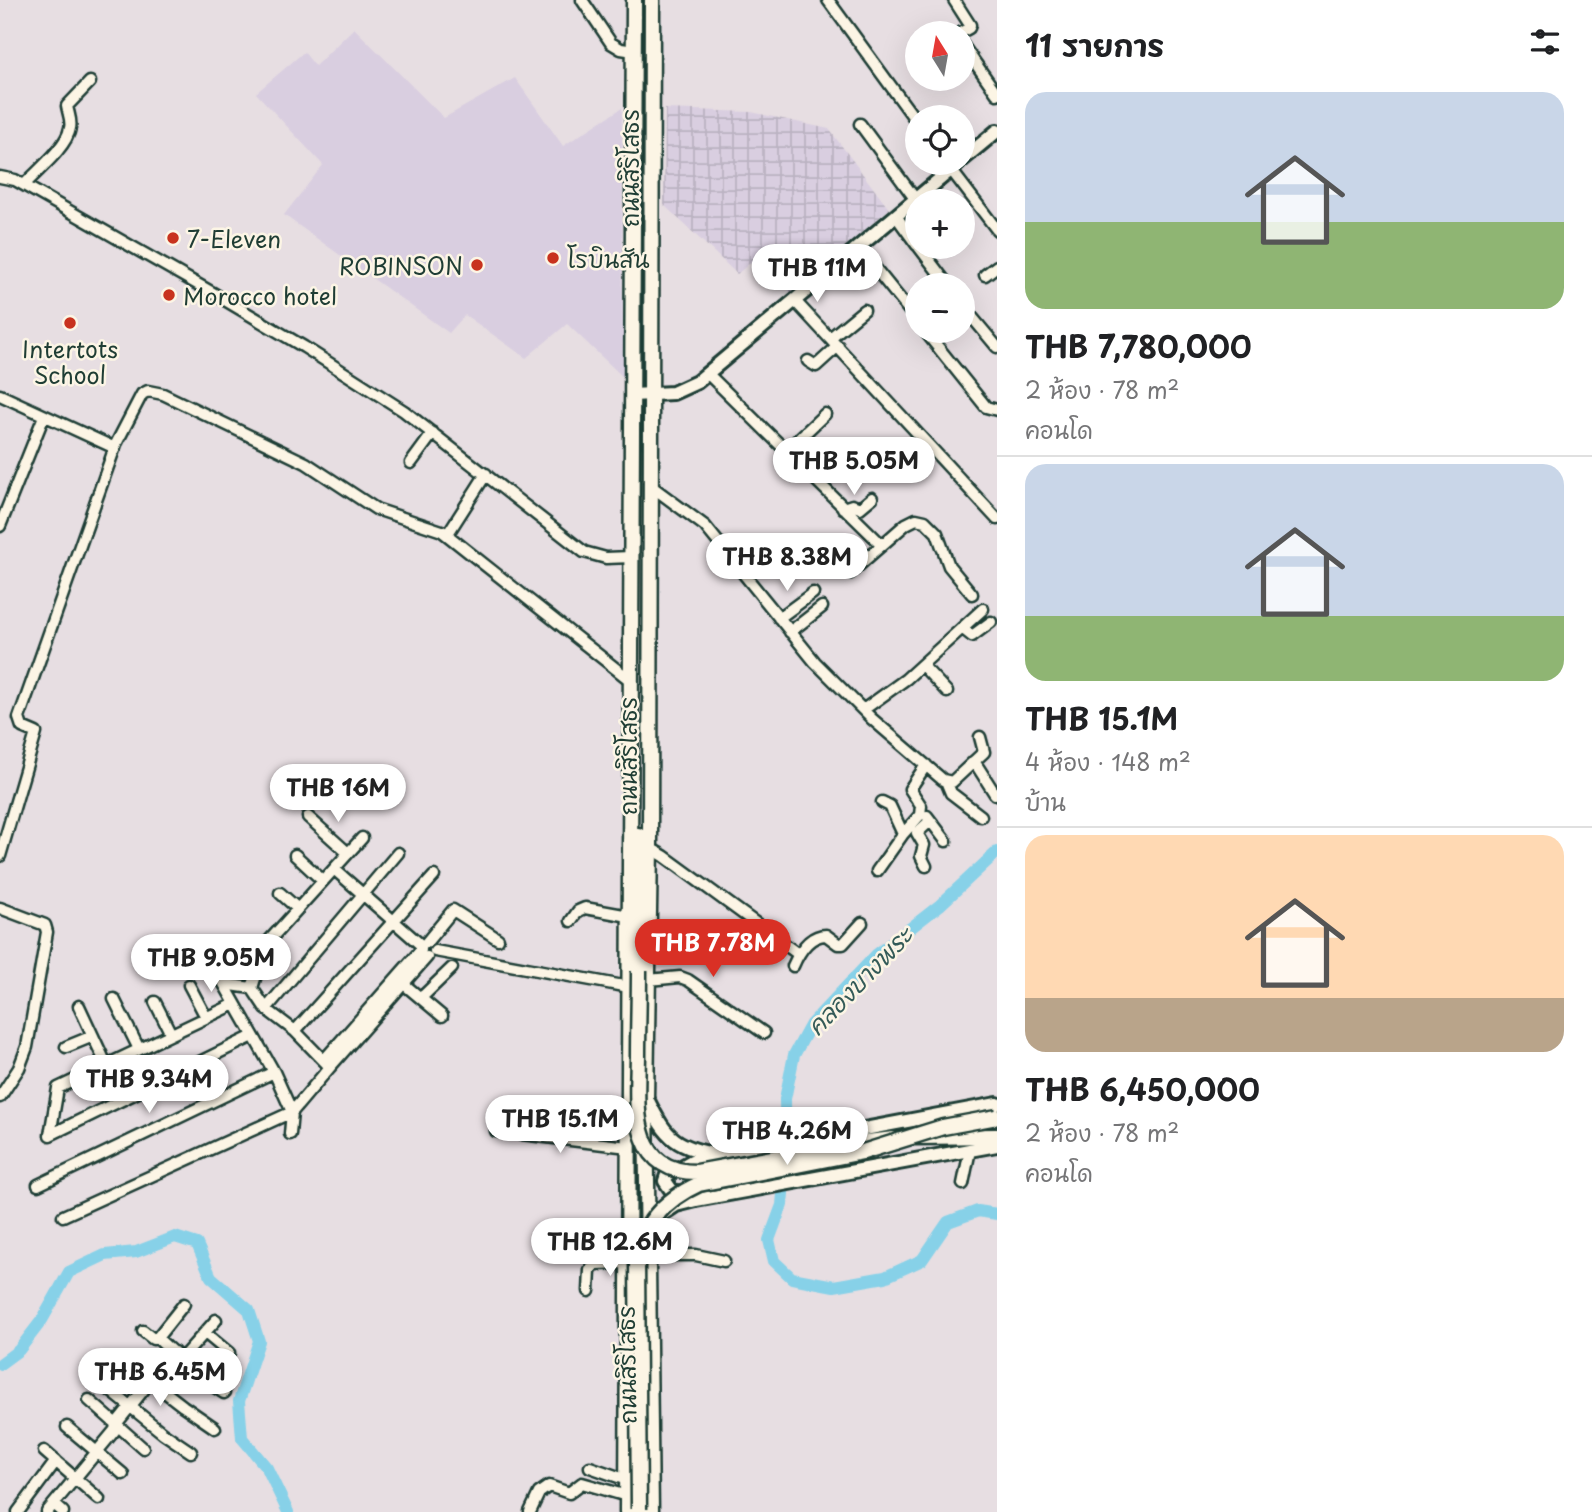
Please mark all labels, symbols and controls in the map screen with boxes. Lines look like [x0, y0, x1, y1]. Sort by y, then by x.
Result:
north arrow [905, 21, 975, 91]
map controls [905, 21, 975, 343]
text: 11 รายการ [1025, 22, 1164, 67]
icon: filters [1526, 23, 1564, 61]
button: locate [905, 105, 975, 175]
street label: ถนนสิริโสธร [612, 109, 647, 227]
icon: home [1232, 137, 1358, 263]
button: + [905, 189, 975, 259]
place label: 7-Eleven [187, 221, 281, 256]
marker: 7-Eleven [165, 230, 181, 246]
place label: โรบินสัน [567, 241, 650, 276]
pin: THB 11M [752, 244, 882, 304]
place label: ROBINSON [339, 248, 463, 283]
text: THB 11M [768, 249, 866, 284]
marker: โรบินสัน [545, 250, 561, 266]
marker: ROBINSON [469, 257, 485, 273]
button: − [905, 273, 975, 343]
place label: Morocco hotel [183, 278, 337, 313]
marker: Morocco hotel [161, 287, 177, 303]
marker: Intertots School [62, 315, 78, 331]
text: THB 7,780,000 [1025, 323, 1252, 368]
place label: Intertots School [22, 331, 118, 392]
text: 2 ห้อง · 78 m² [1025, 372, 1179, 407]
text: คอนโด [1025, 412, 1093, 447]
pin: THB 5.05M [774, 438, 934, 497]
text: THB 5.05M [789, 442, 919, 477]
icon: home [1232, 509, 1358, 635]
pin: THB 8.38M [707, 534, 867, 593]
text: THB 8.38M [722, 538, 852, 573]
text: THB 15.1M [1025, 695, 1178, 740]
street label: ถนนสิริโสธร [610, 697, 645, 815]
text: 4 ห้อง · 148 m² [1025, 744, 1191, 779]
pin: THB 16M [273, 764, 403, 824]
text: THB 16M [286, 769, 390, 804]
text: บ้าน [1025, 784, 1066, 819]
icon: home [1232, 880, 1358, 1006]
water label: คลองบางพระ [798, 916, 922, 1043]
pin: THB 7.78M [633, 920, 793, 979]
text: THB 7.78M [651, 924, 775, 959]
pin: THB 9.05M [131, 934, 291, 994]
text: THB 9.05M [147, 939, 275, 974]
pin: THB 9.34M [69, 1056, 229, 1115]
text: THB 9.34M [86, 1060, 212, 1095]
text: THB 6,450,000 [1025, 1066, 1260, 1111]
pin: THB 15.1M [480, 1096, 640, 1155]
text: THB 15.1M [501, 1100, 619, 1135]
pin: THB 4.26M [707, 1108, 867, 1167]
text: THB 4.26M [722, 1112, 852, 1147]
text: 2 ห้อง · 78 m² [1025, 1115, 1179, 1150]
text: คอนโด [1025, 1155, 1093, 1190]
pin: THB 12.6M [530, 1218, 690, 1278]
text: THB 12.6M [547, 1223, 673, 1258]
street label: ถนนสิริโสธร [607, 1305, 645, 1425]
pin: THB 6.45M [80, 1348, 240, 1408]
text: THB 6.45M [94, 1353, 226, 1388]

